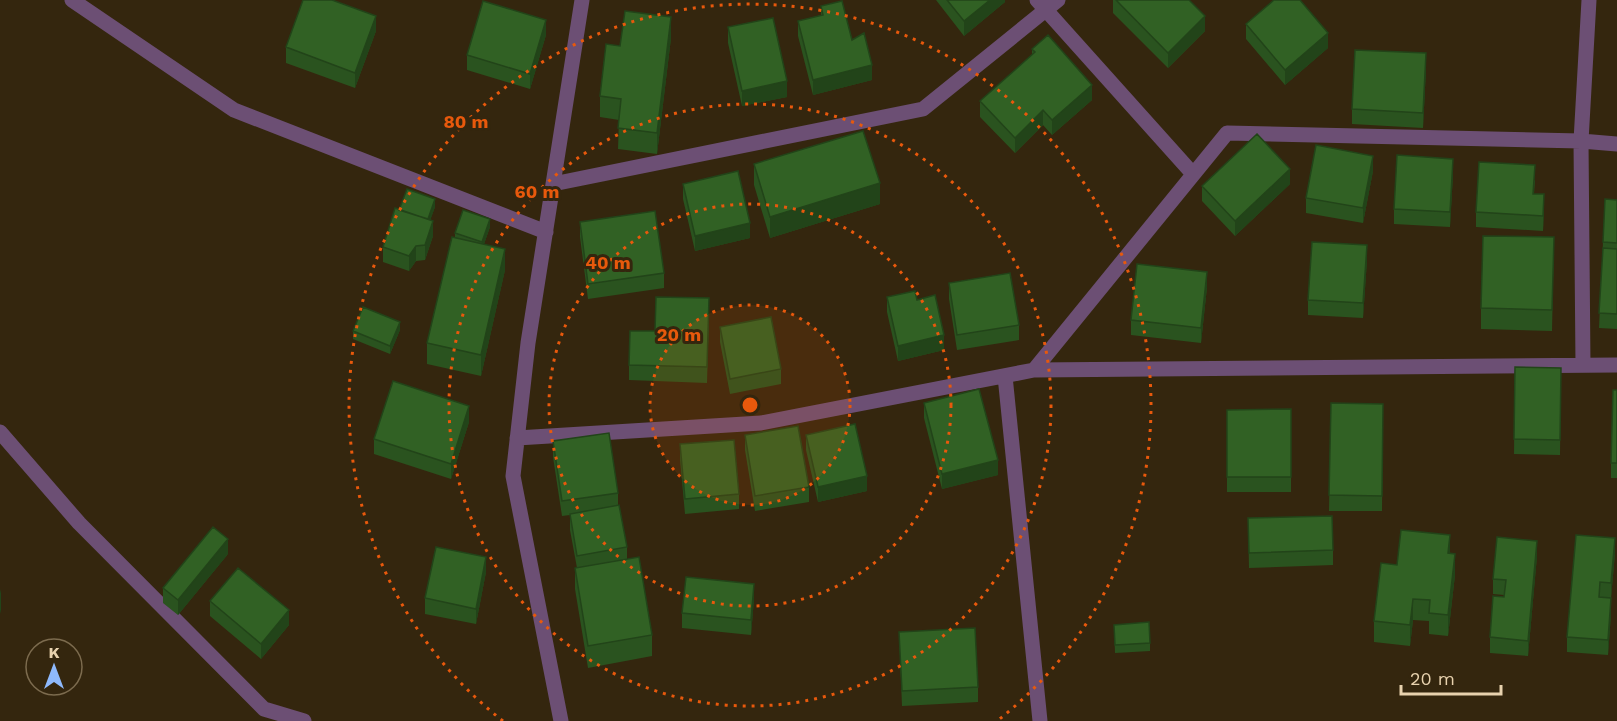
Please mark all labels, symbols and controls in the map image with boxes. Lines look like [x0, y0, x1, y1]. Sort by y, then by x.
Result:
text: 80 m [444, 111, 488, 132]
text: 60 m [515, 181, 559, 202]
text: 40 m [585, 252, 631, 273]
text: 20 m [657, 324, 701, 345]
centre of rings [740, 395, 760, 415]
north arrow [24, 637, 84, 697]
text: K [48, 643, 60, 662]
scale bar [1401, 658, 1502, 696]
text: 20 m [1410, 668, 1455, 689]

